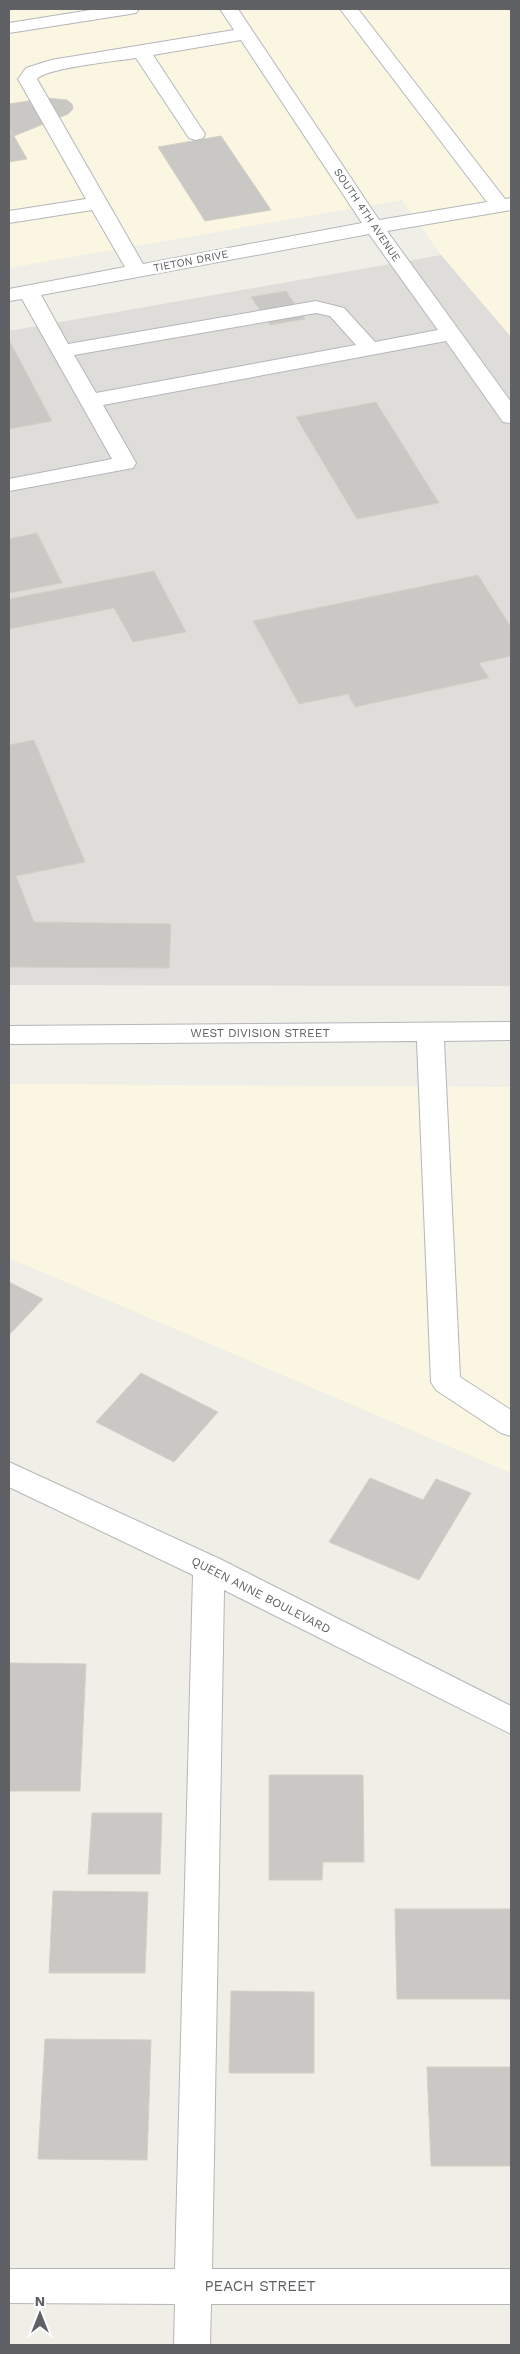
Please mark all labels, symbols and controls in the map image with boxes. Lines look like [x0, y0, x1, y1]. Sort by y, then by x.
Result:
street label: SOUTH 4TH AVENUE [331, 166, 403, 264]
street label: TIETON DRIVE [152, 247, 230, 275]
street label: WEST DIVISION STREET [190, 1026, 330, 1040]
street label: QUEEN ANNE BOULEVARD [189, 1554, 333, 1636]
street label: PEACH STREET [204, 2277, 316, 2295]
north arrow [15, 2289, 65, 2339]
text: N [35, 2293, 45, 2309]

